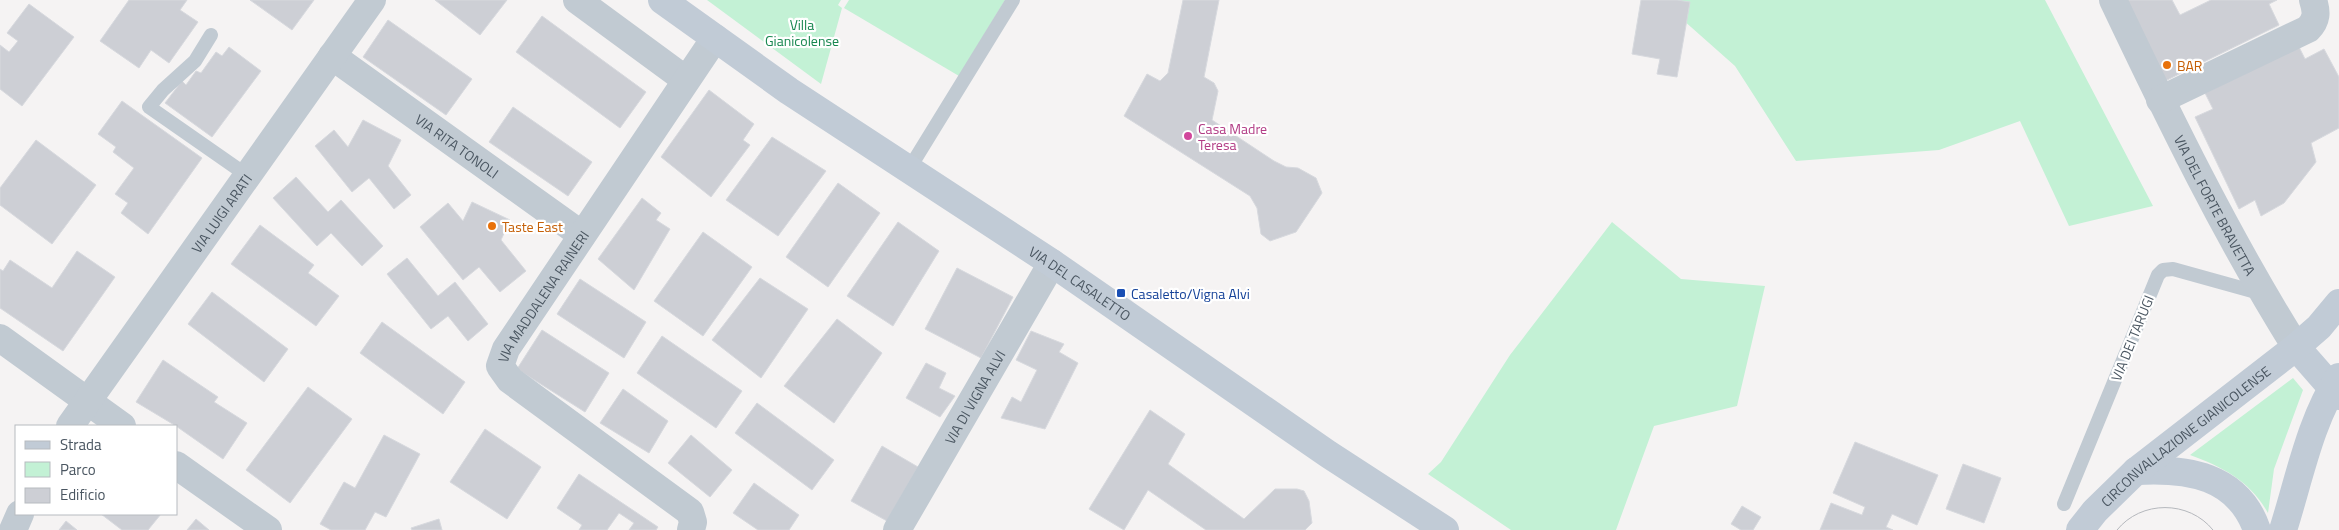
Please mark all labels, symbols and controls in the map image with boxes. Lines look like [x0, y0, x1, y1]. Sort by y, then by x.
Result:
park label: Villa Gianicolense [765, 14, 839, 51]
place label: BAR [2177, 55, 2202, 76]
marker: BAR [2161, 59, 2173, 71]
street label: VIA RITA TONOLI [411, 108, 503, 183]
place label: Casa Madre Teresa [1198, 118, 1267, 155]
marker: Casa Madre Teresa [1182, 130, 1194, 142]
street label: VIA DEL FORTE BRAVETTA [2169, 131, 2262, 279]
street label: VIA LUIGI ARATI [186, 169, 256, 257]
place label: Taste East [502, 216, 563, 237]
marker: Taste East [486, 220, 498, 232]
street label: VIA MADDALENA RAINERI [492, 226, 593, 365]
street label: VIA DEL CASALETTO [1025, 240, 1136, 325]
place label: Casaletto/Vigna Alvi [1131, 283, 1250, 304]
marker: Casaletto/Vigna Alvi [1115, 287, 1127, 299]
street label: VIA DEI TARUGI [2105, 292, 2159, 384]
street label: VIA DI VIGNA ALVI [939, 346, 1010, 448]
street label: CIRCONVALLAZIONE GIANICOLENSE [2095, 360, 2275, 511]
legend [15, 425, 178, 515]
text: Strada [60, 433, 102, 456]
text: Parco [60, 458, 96, 481]
text: Edificio [60, 483, 105, 506]

